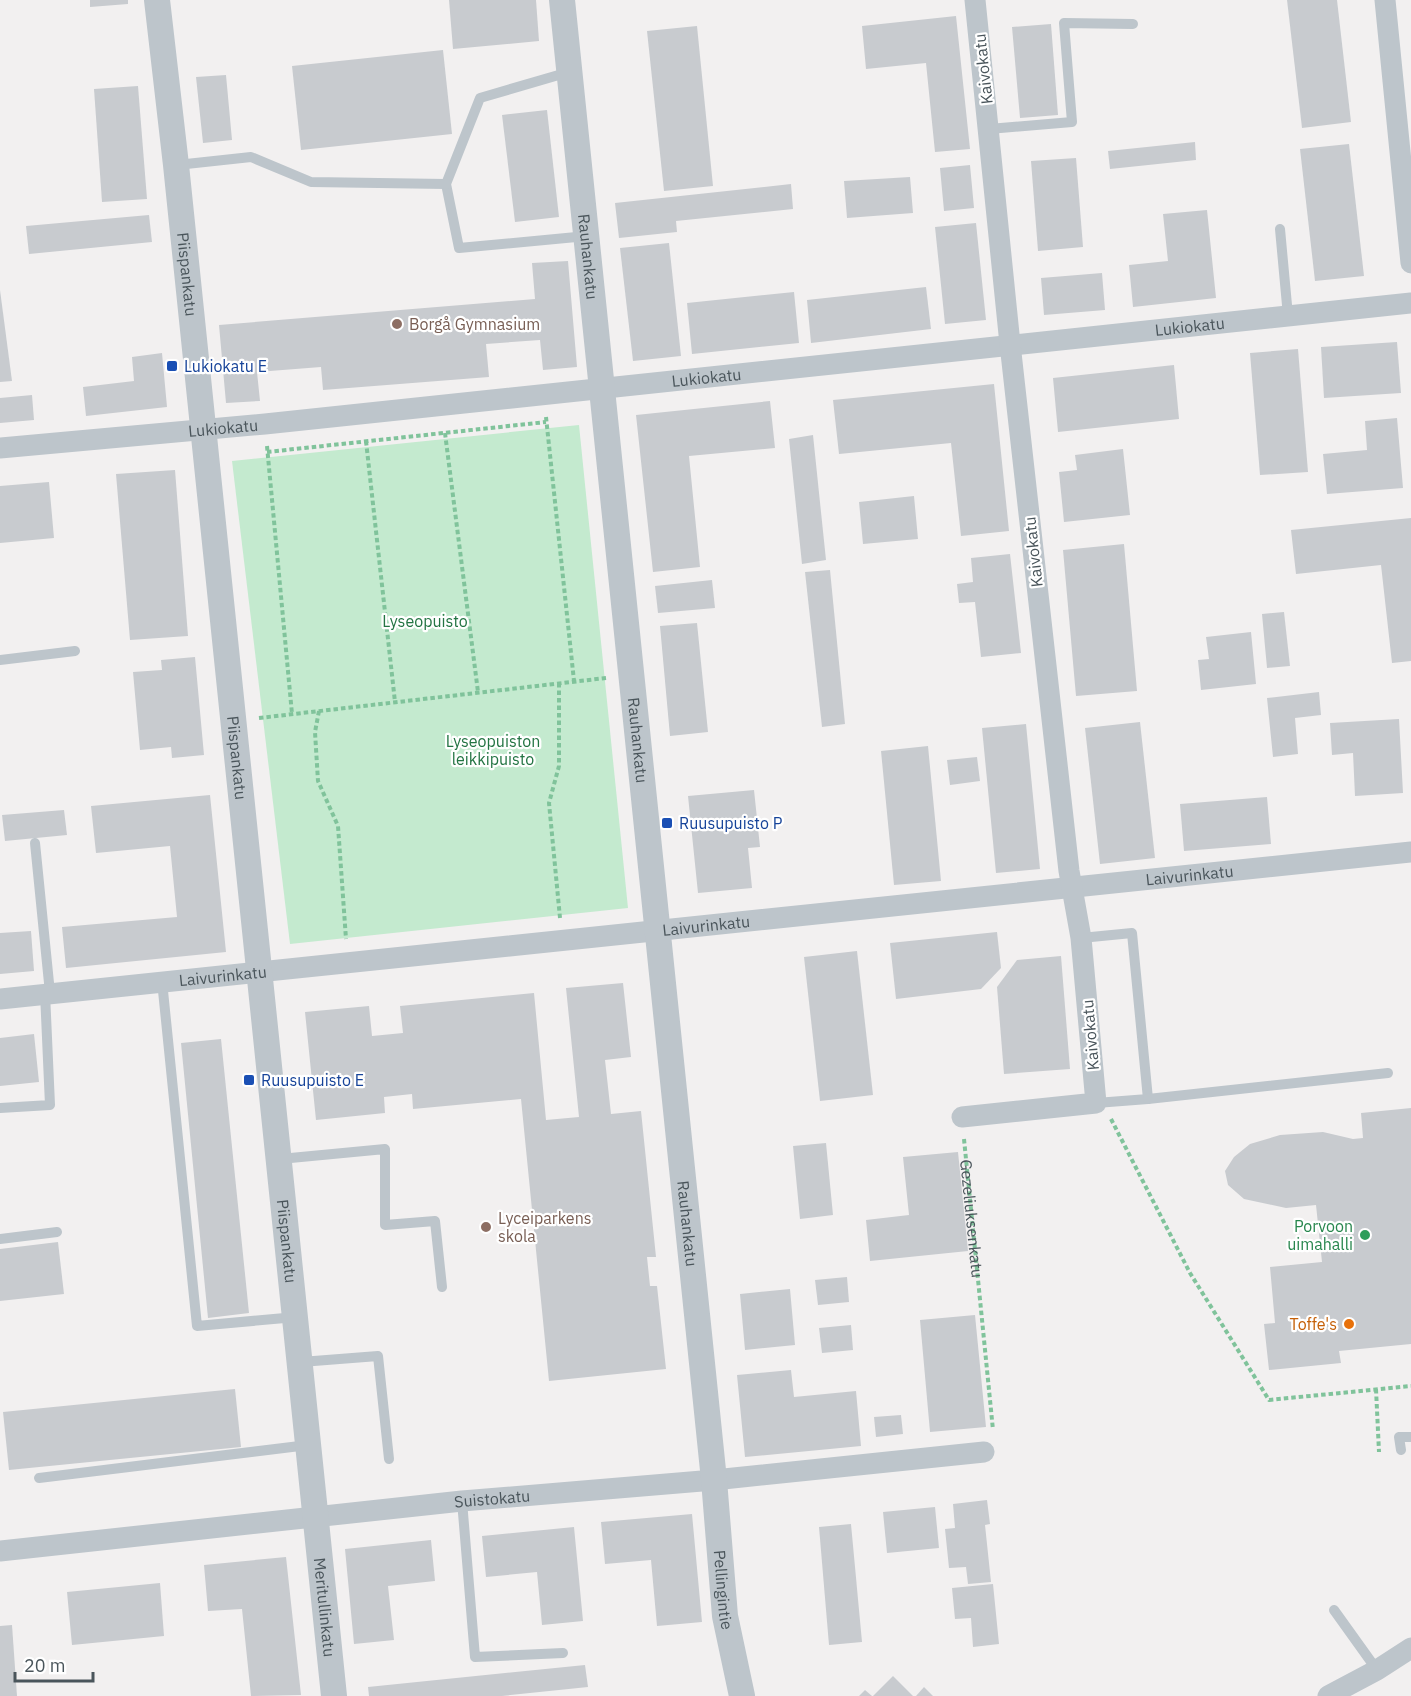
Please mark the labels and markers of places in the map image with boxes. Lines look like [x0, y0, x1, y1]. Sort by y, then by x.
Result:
place label: Borgå Gymnasium [409, 314, 540, 334]
marker: Borgå Gymnasium [390, 317, 404, 331]
place label: Lukiokatu E [184, 356, 267, 376]
marker: Lukiokatu E [165, 359, 179, 373]
place label: Ruusupuisto P [679, 813, 783, 833]
marker: Ruusupuisto P [660, 816, 674, 830]
place label: Ruusupuisto E [261, 1070, 364, 1090]
marker: Ruusupuisto E [242, 1073, 256, 1087]
place label: Lyceiparkens skola [498, 1208, 592, 1246]
place label: Porvoon uimahalli [1287, 1216, 1353, 1254]
marker: Lyceiparkens skola [479, 1220, 493, 1234]
marker: Porvoon uimahalli [1358, 1228, 1372, 1242]
place label: Toffe's [1290, 1314, 1337, 1334]
marker: Toffe's [1342, 1317, 1356, 1331]

